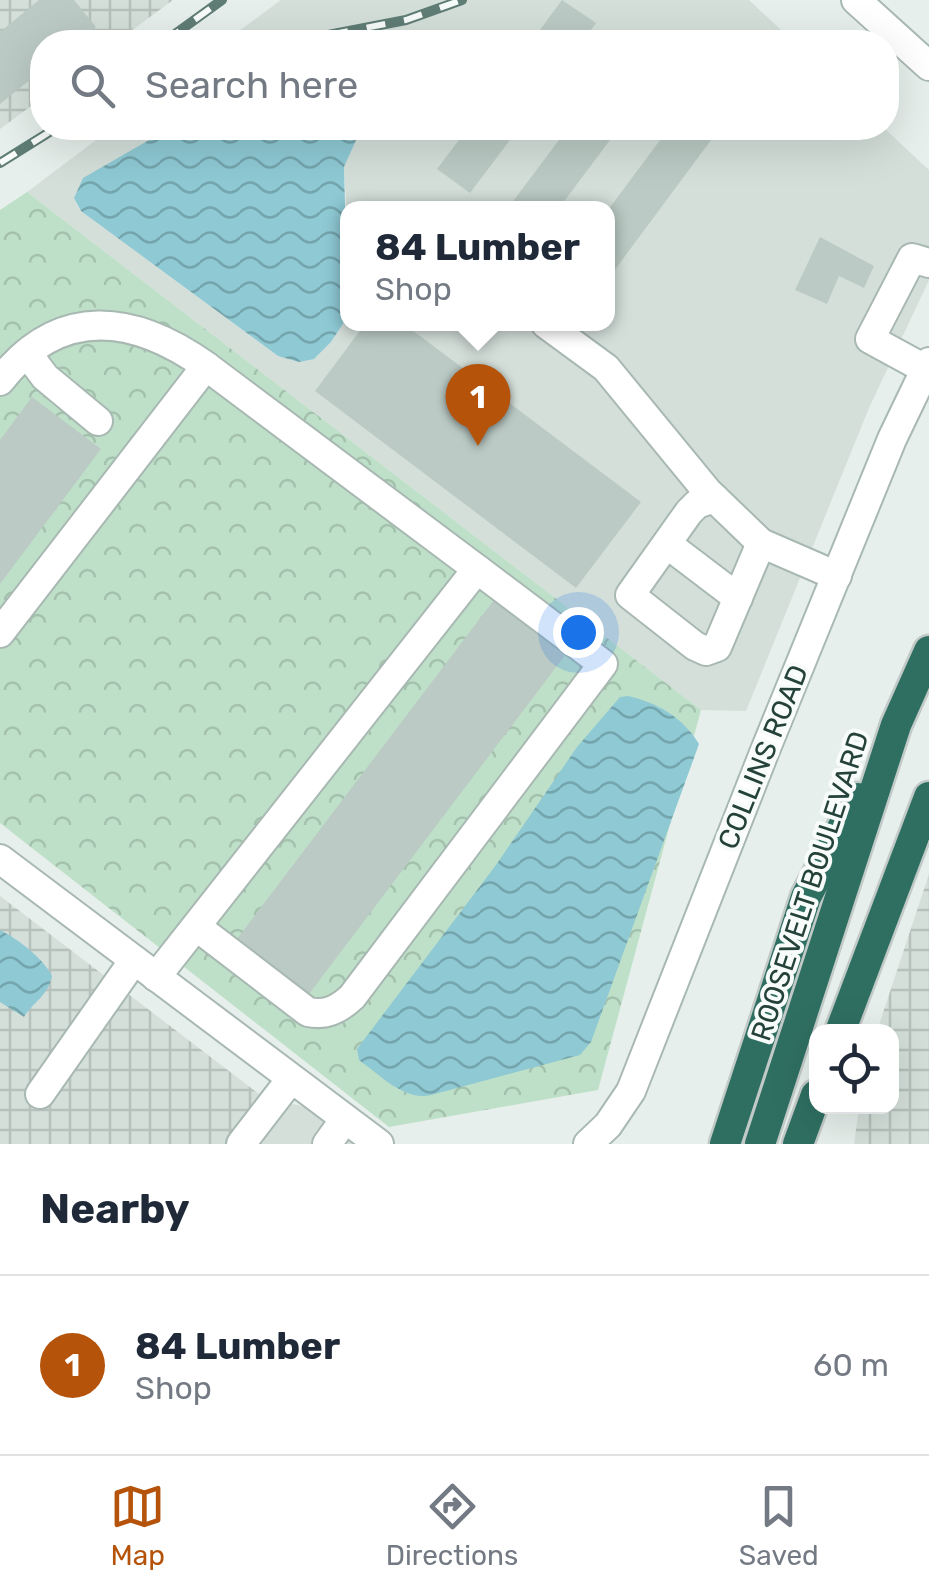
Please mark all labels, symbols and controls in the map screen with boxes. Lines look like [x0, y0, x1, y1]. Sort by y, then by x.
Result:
search box [30, 30, 899, 140]
icon: search [65, 58, 120, 113]
text: Search here [145, 62, 358, 108]
popup [340, 201, 615, 331]
text: 84 Lumber [375, 224, 580, 270]
text: Shop [375, 270, 452, 308]
pin: 1 [446, 364, 510, 446]
your location [553, 607, 604, 658]
street label: COLLINS ROAD [711, 660, 815, 854]
street label: ROOSEVELT BOULEVARD [744, 727, 876, 1045]
map controls [809, 1024, 899, 1114]
button: locate [809, 1024, 899, 1114]
text: Nearby [40, 1184, 190, 1234]
text: 84 Lumber [135, 1323, 340, 1369]
text: 1 [65, 1346, 80, 1384]
text: 60 m [813, 1346, 889, 1384]
text: Shop [135, 1369, 212, 1407]
tab: Map [110, 1479, 165, 1572]
tab: Directions [386, 1479, 518, 1572]
tab: Saved [739, 1479, 819, 1572]

